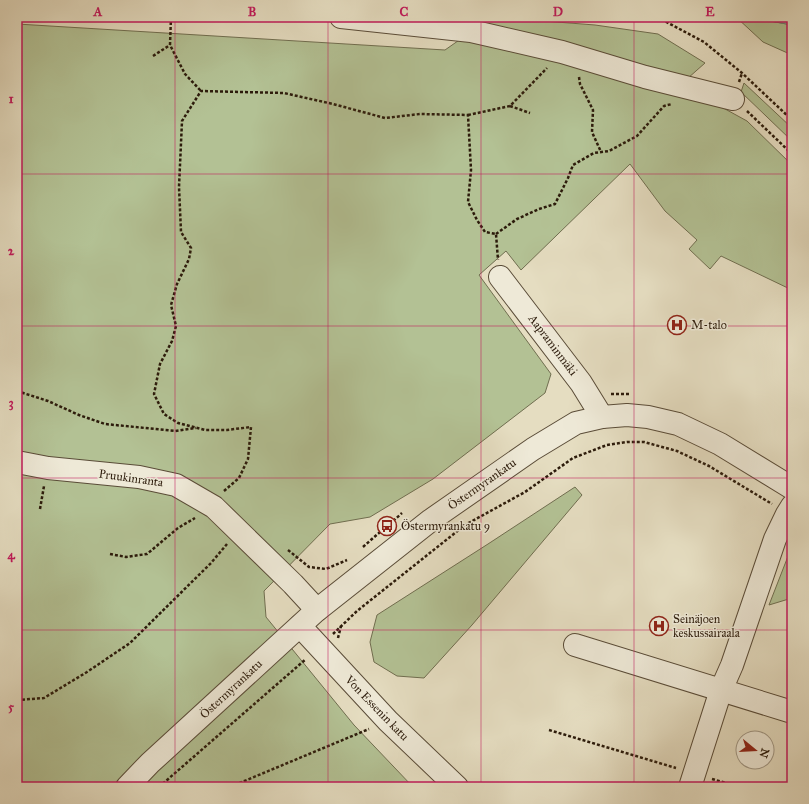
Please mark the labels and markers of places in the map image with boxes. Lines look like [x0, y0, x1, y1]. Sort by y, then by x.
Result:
hospital icon: M-talo [666, 314, 688, 336]
place label: M-talo [691, 318, 727, 332]
bus stop icon: Östermyrankatu 9 [376, 515, 398, 537]
place label: Östermyrankatu 9 [401, 518, 490, 533]
place label: Seinäjoen keskussairaala [673, 612, 741, 640]
hospital icon: Seinäjoen keskussairaala [648, 615, 670, 637]

